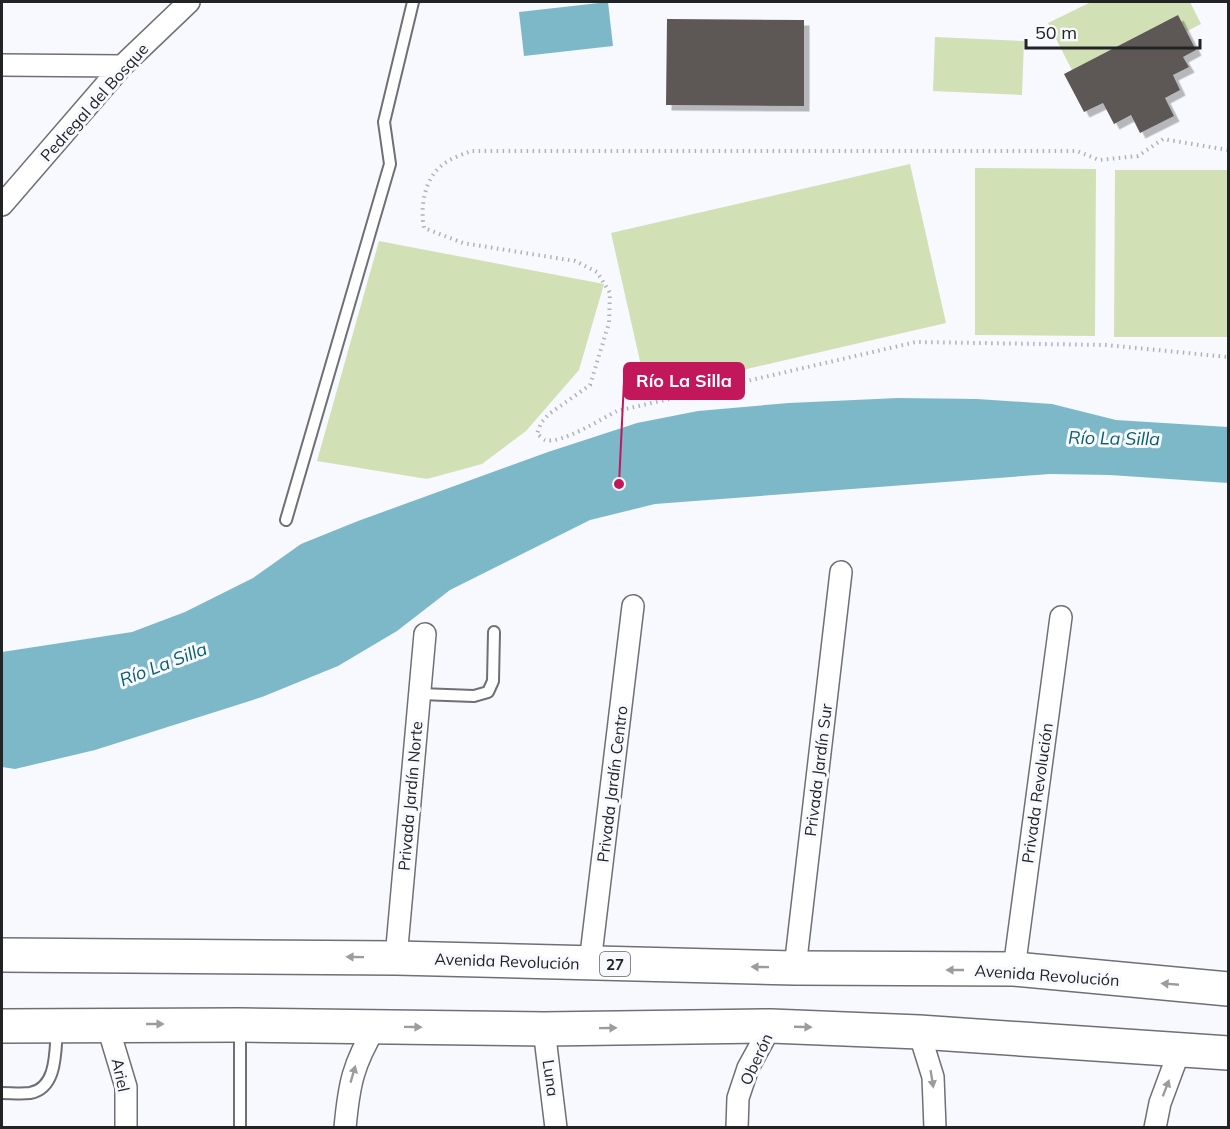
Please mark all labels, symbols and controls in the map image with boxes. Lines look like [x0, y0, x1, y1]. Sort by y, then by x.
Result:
scale bar [1026, 12, 1200, 50]
text: 50 m [1035, 21, 1077, 44]
street label: Pedregal del Bosque [36, 39, 152, 165]
callout: Río La Silla [624, 363, 744, 399]
text: Río La Silla [636, 369, 732, 392]
water label: Río La Silla [1068, 426, 1160, 450]
water label: Río La Silla [116, 637, 210, 691]
street label: Privada Jardín Sur [800, 702, 836, 838]
street label: Privada Jardín Centro [592, 705, 632, 863]
street label: Privada Jardín Norte [393, 720, 427, 872]
street label: Privada Revolución [1017, 722, 1057, 864]
street label: Avenida Revolución [434, 948, 580, 974]
one-way arrow [346, 952, 365, 962]
road number: 27 [600, 952, 630, 976]
street label: Avenida Revolución [974, 960, 1120, 990]
one-way arrow [750, 962, 769, 972]
one-way arrow [945, 965, 964, 975]
one-way arrow [1161, 979, 1180, 989]
one-way arrow [146, 1020, 165, 1029]
one-way arrow [404, 1022, 423, 1031]
one-way arrow [794, 1022, 813, 1032]
one-way arrow [599, 1023, 618, 1033]
street label: Oberón [735, 1030, 777, 1088]
street label: Ariel [108, 1056, 134, 1094]
street label: Luna [539, 1058, 563, 1098]
one-way arrow [349, 1065, 358, 1083]
one-way arrow [927, 1069, 936, 1088]
one-way arrow [1162, 1079, 1171, 1097]

